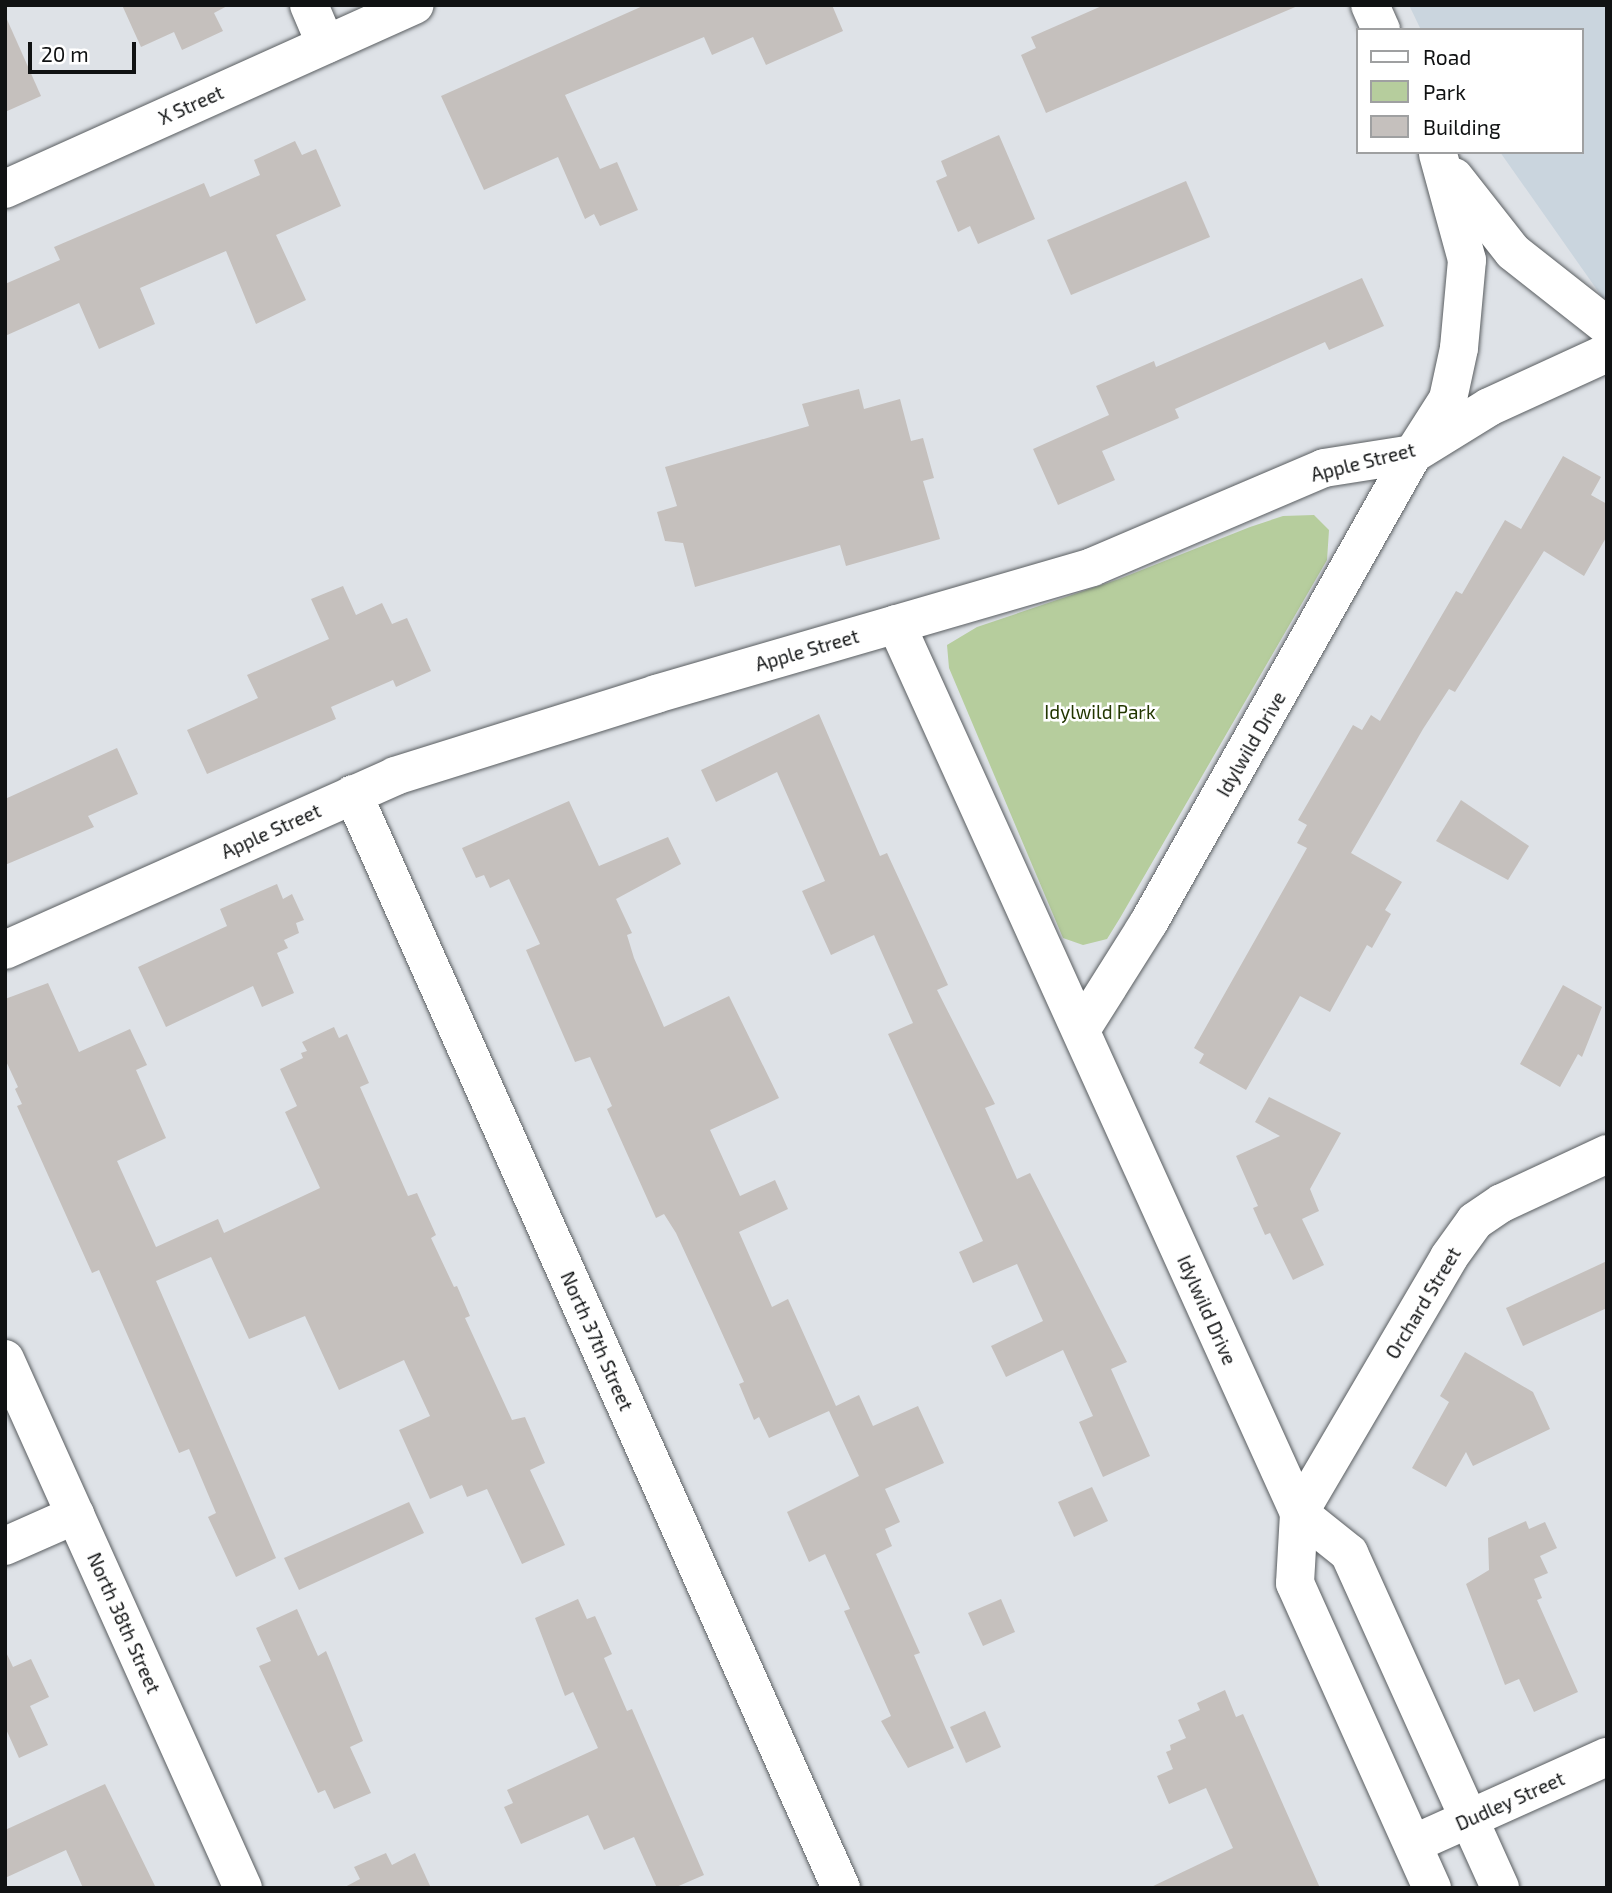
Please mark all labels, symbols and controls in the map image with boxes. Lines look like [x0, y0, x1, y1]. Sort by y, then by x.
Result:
scale bar [32, 28, 140, 72]
legend [1356, 28, 1584, 154]
text: 20 m [41, 41, 89, 66]
text: Road [1423, 44, 1471, 69]
text: Park [1423, 79, 1466, 104]
street label: X Street [155, 81, 227, 129]
text: Building [1423, 114, 1501, 139]
street label: Apple Street [1308, 438, 1418, 486]
street label: Apple Street [753, 624, 861, 676]
street label: Idylwild Drive [1212, 687, 1290, 801]
park label: Idylwild Park [1044, 701, 1156, 723]
street label: Apple Street [218, 799, 324, 863]
street label: Orchard Street [1381, 1243, 1465, 1363]
street label: Idylwild Drive [1173, 1252, 1241, 1368]
street label: North 37th Street [556, 1268, 638, 1414]
street label: North 38th Street [83, 1549, 165, 1697]
street label: Dudley Street [1452, 1767, 1568, 1835]

